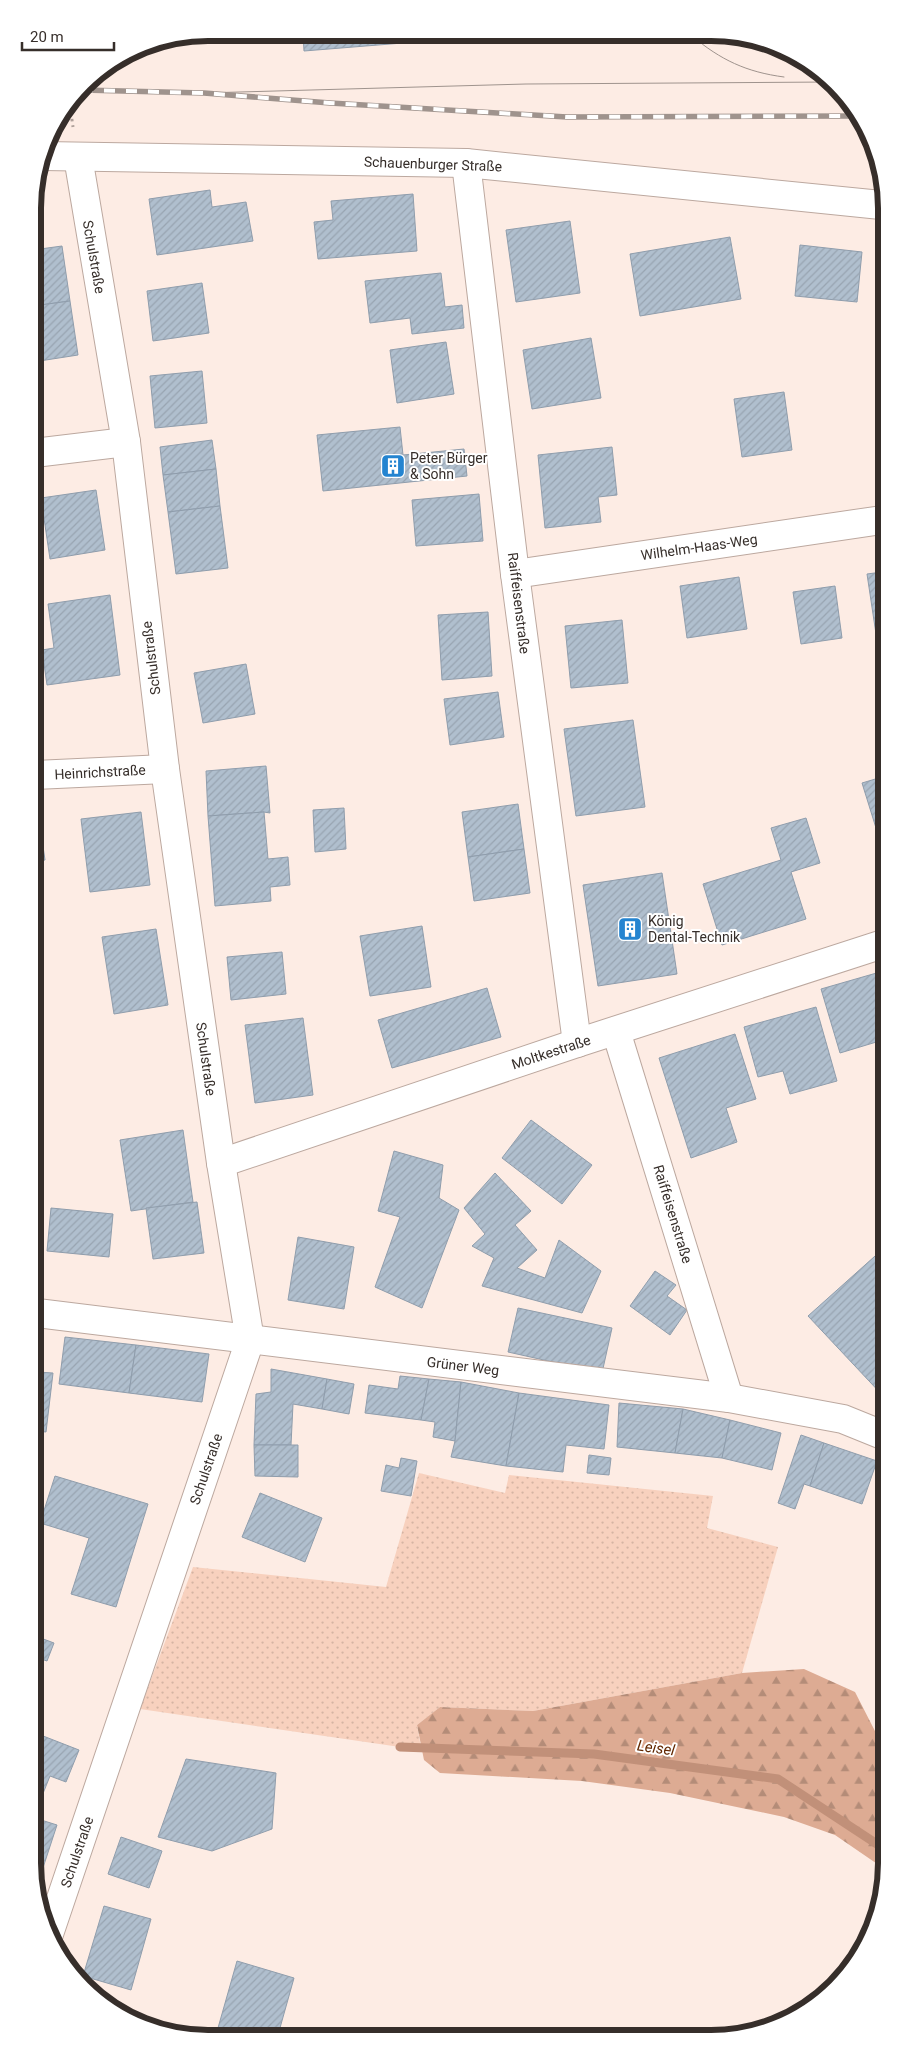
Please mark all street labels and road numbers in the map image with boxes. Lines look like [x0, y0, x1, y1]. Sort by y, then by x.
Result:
street label: Schauenburger Straße [364, 154, 502, 174]
street label: Schulstraße [80, 219, 108, 295]
street label: Wilhelm-Haas-Weg [640, 531, 758, 563]
street label: Raiffeisenstraße [505, 551, 533, 655]
street label: Schulstraße [139, 620, 163, 696]
street label: Heinrichstraße [54, 762, 146, 782]
street label: Schulstraße [193, 1021, 219, 1097]
street label: Moltkestraße [509, 1032, 593, 1072]
street label: Raiffeisenstraße [650, 1163, 696, 1265]
street label: Grüner Weg [426, 1354, 500, 1378]
street label: Schulstraße [186, 1431, 226, 1507]
street label: Schulstraße [57, 1814, 97, 1890]

